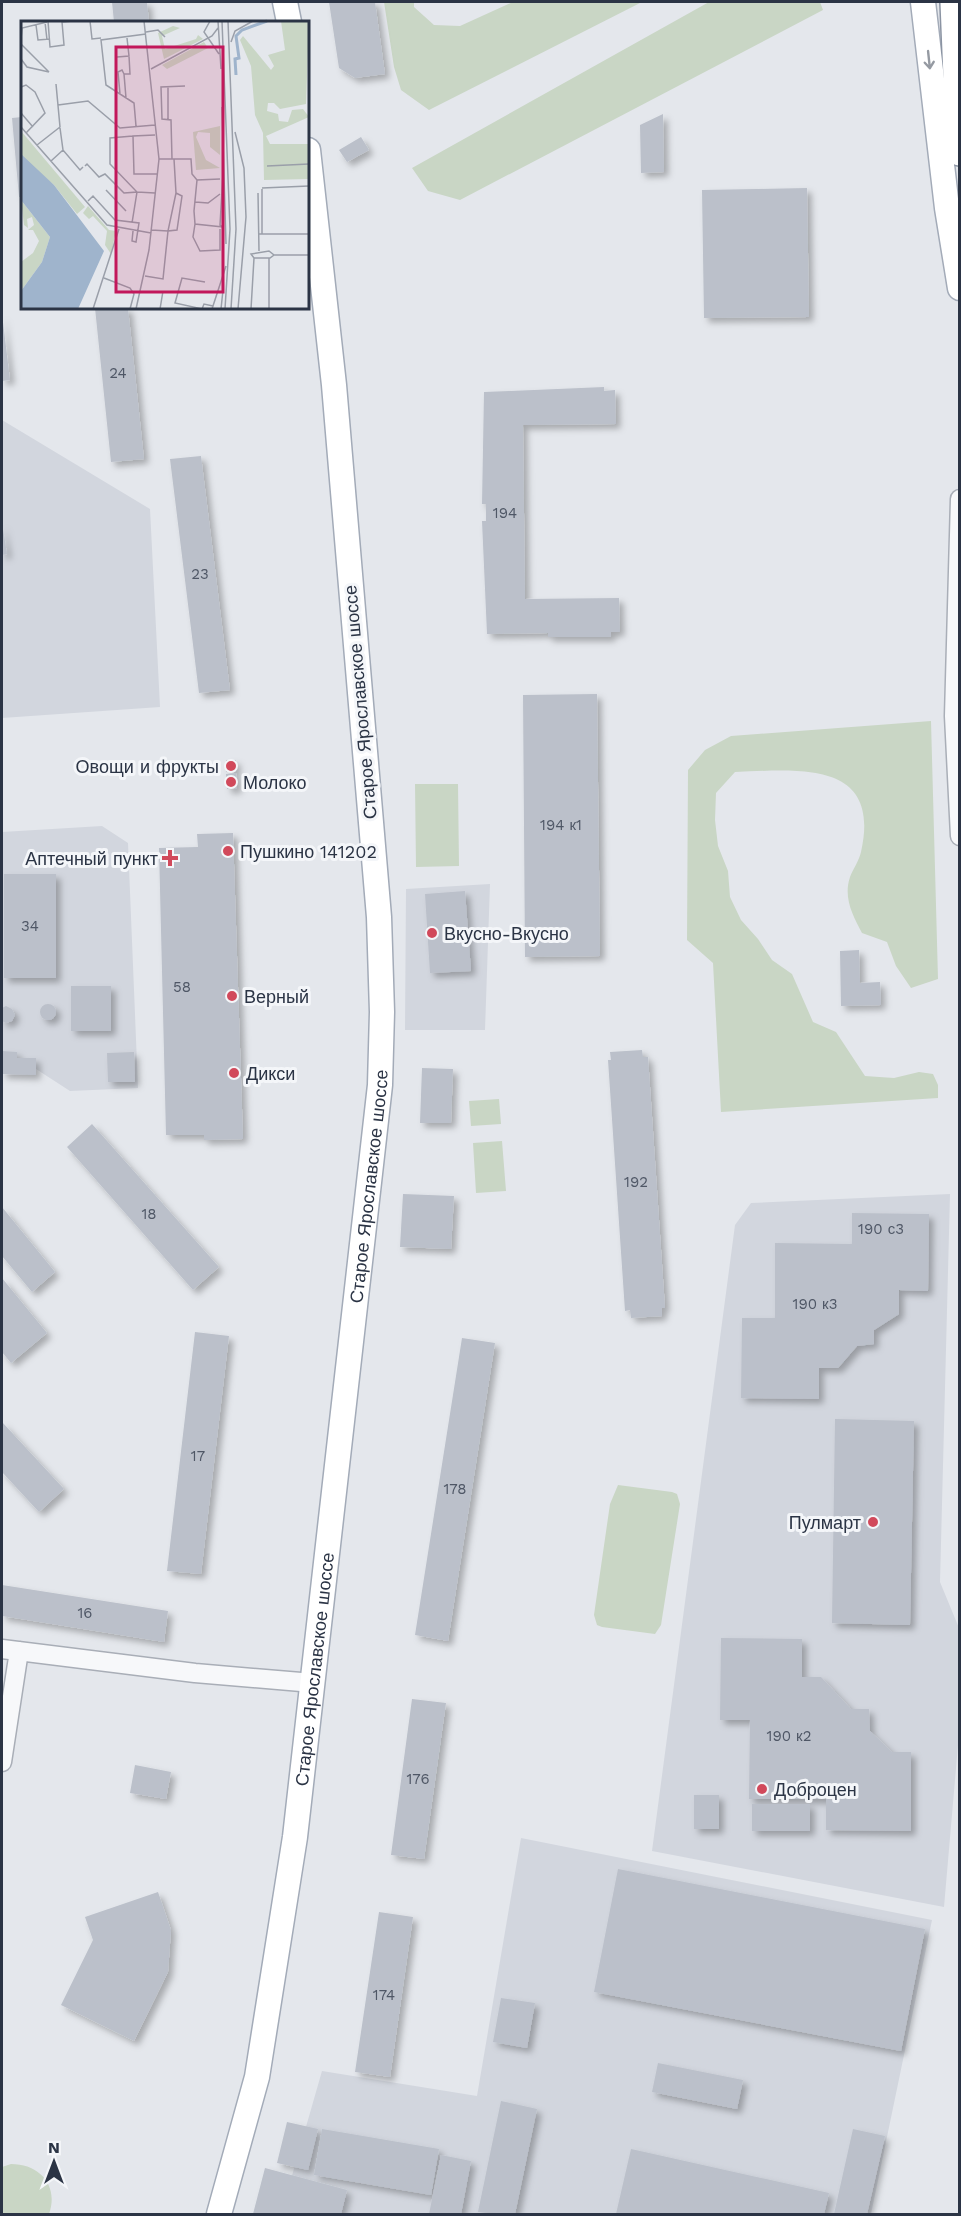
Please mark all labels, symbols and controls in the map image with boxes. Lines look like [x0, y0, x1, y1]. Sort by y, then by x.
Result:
inset map [21, 21, 309, 309]
one-way arrow [924, 49, 935, 69]
house number: 24 [109, 364, 127, 382]
house number: 194 [493, 504, 517, 522]
house number: 23 [191, 565, 209, 583]
street label: Старое Ярославское шоссе [339, 584, 381, 820]
place label: Овощи и фрукты [76, 756, 219, 777]
marker: Овощи и фрукты [224, 759, 238, 773]
place label: Молоко [243, 772, 307, 793]
marker: Молоко [224, 775, 238, 789]
house number: 194 к1 [540, 816, 582, 834]
place label: Пушкино 141202 [240, 841, 377, 862]
marker: Пушкино 141202 [221, 844, 235, 858]
place label: Аптечный пункт [25, 848, 158, 869]
marker: Аптечный пункт [163, 851, 177, 865]
house number: 34 [21, 917, 39, 935]
place label: Вкусно-Вкусно [444, 923, 569, 944]
marker: Вкусно-Вкусно [425, 926, 439, 940]
house number: 58 [173, 978, 191, 996]
place label: Верный [244, 986, 309, 1007]
marker: Верный [225, 989, 239, 1003]
place label: Дикси [246, 1063, 295, 1084]
marker: Дикси [227, 1066, 241, 1080]
street label: Старое Ярославское шоссе [345, 1069, 391, 1304]
house number: 192 [624, 1173, 648, 1191]
house number: 18 [141, 1205, 157, 1223]
house number: 190 с3 [858, 1220, 904, 1238]
house number: 190 к3 [793, 1295, 837, 1313]
house number: 17 [191, 1447, 205, 1465]
house number: 178 [443, 1480, 467, 1498]
place label: Пулмарт [789, 1512, 861, 1533]
marker: Пулмарт [866, 1515, 880, 1529]
street label: Старое Ярославское шоссе [290, 1551, 338, 1787]
house number: 16 [78, 1604, 92, 1622]
house number: 190 к2 [767, 1727, 811, 1745]
house number: 176 [406, 1770, 430, 1788]
place label: Доброцен [774, 1779, 857, 1800]
marker: Доброцен [755, 1782, 769, 1796]
house number: 174 [373, 1986, 395, 2004]
north arrow [24, 2132, 84, 2192]
text: N [48, 2138, 60, 2157]

